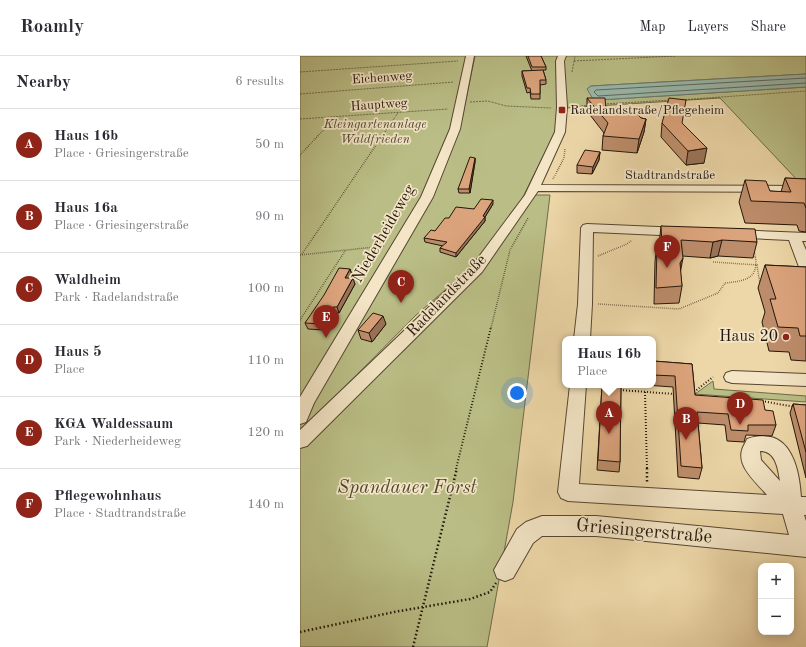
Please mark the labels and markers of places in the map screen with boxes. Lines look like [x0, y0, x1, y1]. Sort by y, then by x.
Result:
place label: Radelandstraße/Pflegeheim [570, 104, 724, 117]
marker: Radelandstraße/Pflegeheim [557, 105, 567, 115]
pin: F [654, 235, 680, 268]
pin: C [388, 270, 414, 303]
pin: E [313, 305, 339, 338]
place label: Haus 20 [719, 329, 778, 345]
marker: Haus 20 [781, 332, 791, 342]
pin: D [727, 392, 753, 425]
pin: A [596, 401, 622, 434]
pin: B [673, 407, 699, 440]

